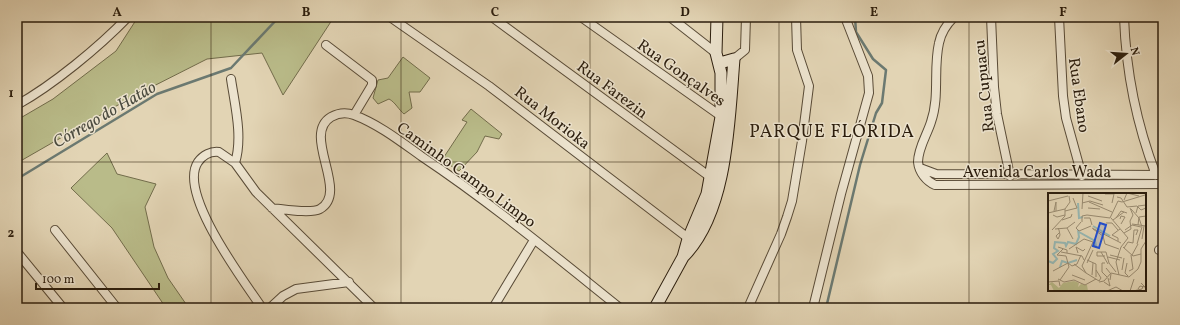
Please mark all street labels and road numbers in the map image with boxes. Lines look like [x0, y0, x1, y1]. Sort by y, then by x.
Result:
street label: Rua Gonçalves [632, 35, 730, 112]
street label: Rua Cupuacu [969, 38, 1001, 133]
street label: Rua Ebano [1062, 56, 1094, 134]
street label: Rua Farezin [572, 57, 652, 125]
street label: Rua Morioka [509, 82, 594, 155]
street label: Caminho Campo Limpo [392, 118, 540, 234]
street label: Avenida Carlos Wada [963, 162, 1111, 184]

